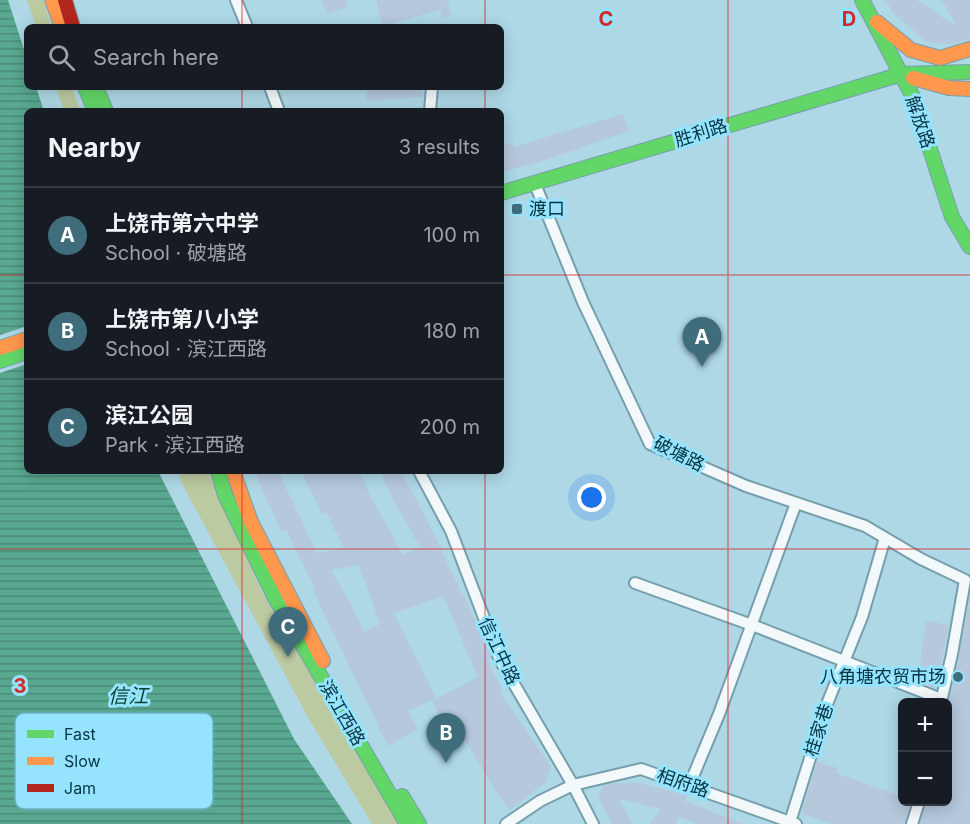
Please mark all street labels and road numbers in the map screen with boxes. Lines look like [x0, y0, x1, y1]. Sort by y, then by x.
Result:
street label: 解放路 [902, 93, 939, 151]
street label: 胜利路 [672, 115, 730, 150]
street label: 破塘路 [650, 432, 708, 475]
street label: 信江中路 [475, 614, 524, 688]
street label: 滨江西路 [315, 676, 370, 749]
street label: 桂家巷 [800, 701, 837, 759]
street label: 相府路 [654, 764, 712, 801]

